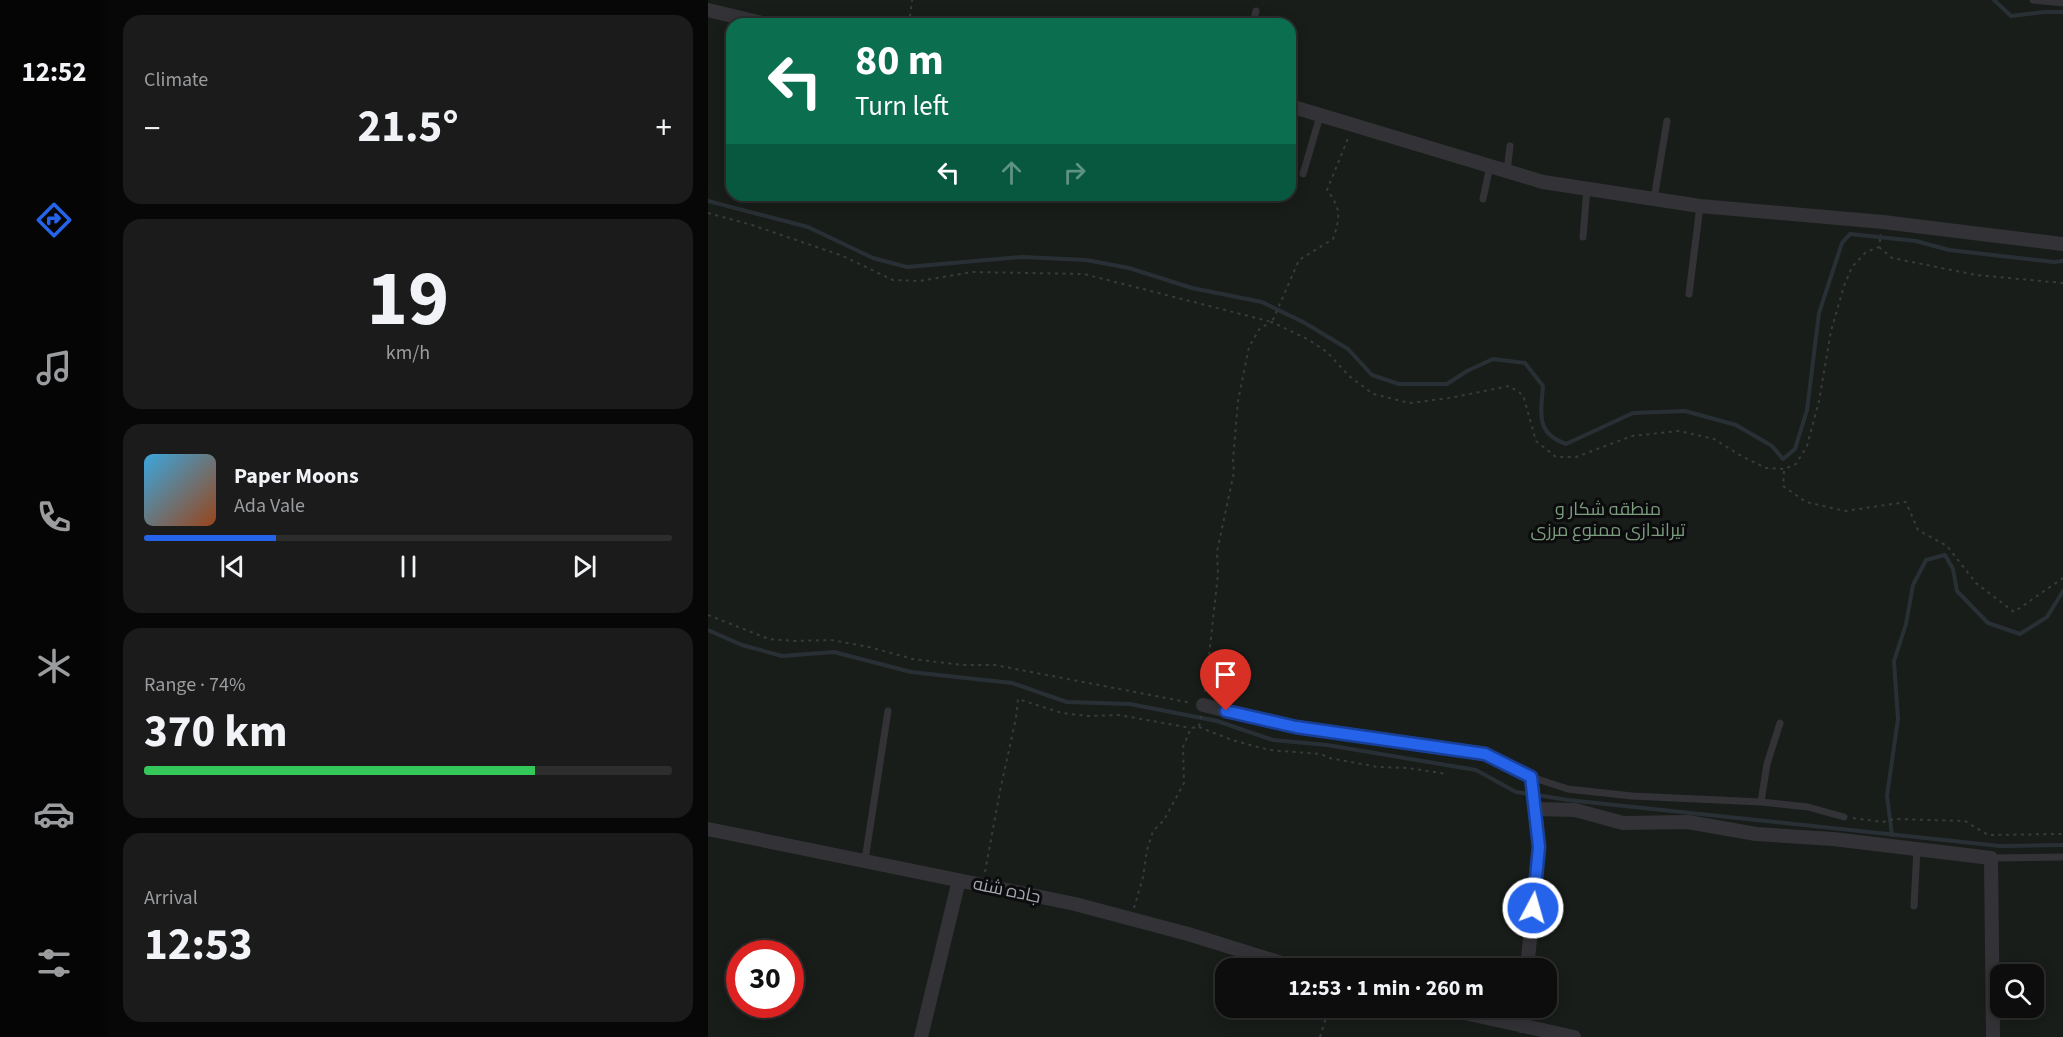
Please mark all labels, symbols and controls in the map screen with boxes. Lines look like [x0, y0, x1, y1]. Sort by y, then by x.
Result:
text: 80 m [855, 31, 944, 91]
icon: left [756, 42, 834, 120]
text: 12:52 [21, 53, 87, 92]
text: Climate [144, 66, 208, 94]
text: Turn left [855, 87, 949, 126]
text: 21.5° [357, 95, 459, 159]
text: − [144, 105, 160, 152]
text: + [656, 105, 672, 152]
icon: left [932, 156, 965, 189]
icon: ahead [995, 156, 1028, 189]
icon: right [1058, 156, 1091, 189]
icon: directions [33, 199, 75, 241]
text: 19 [367, 244, 449, 355]
text: km/h [386, 339, 430, 367]
icon: music [33, 347, 75, 389]
text: Paper Moons [234, 460, 359, 492]
text: Ada Vale [234, 492, 305, 520]
icon: phone [33, 496, 75, 538]
park label: منطقه شکار و تیراندازی ممنوع مرزی [1531, 497, 1686, 543]
icon: previous [216, 550, 249, 583]
icon: pause [392, 550, 425, 583]
icon: next [568, 550, 601, 583]
icon: climate [33, 645, 75, 687]
pin [1200, 649, 1251, 711]
icon: arrive [1209, 658, 1242, 691]
text: Range · 74% [144, 671, 245, 699]
text: 370 km [144, 700, 288, 764]
icon: car [33, 793, 75, 835]
street label: جاده شنه [971, 871, 1043, 910]
position arrow [1501, 876, 1565, 940]
text: Arrival [144, 884, 198, 912]
text: 12:53 [144, 913, 253, 977]
speed limit sign: 30 [726, 940, 804, 1018]
icon: filters [33, 942, 75, 984]
map controls [1990, 964, 2044, 1018]
button: search [1990, 964, 2044, 1018]
text: 12:53 · 1 min · 260 m [1288, 972, 1484, 1004]

